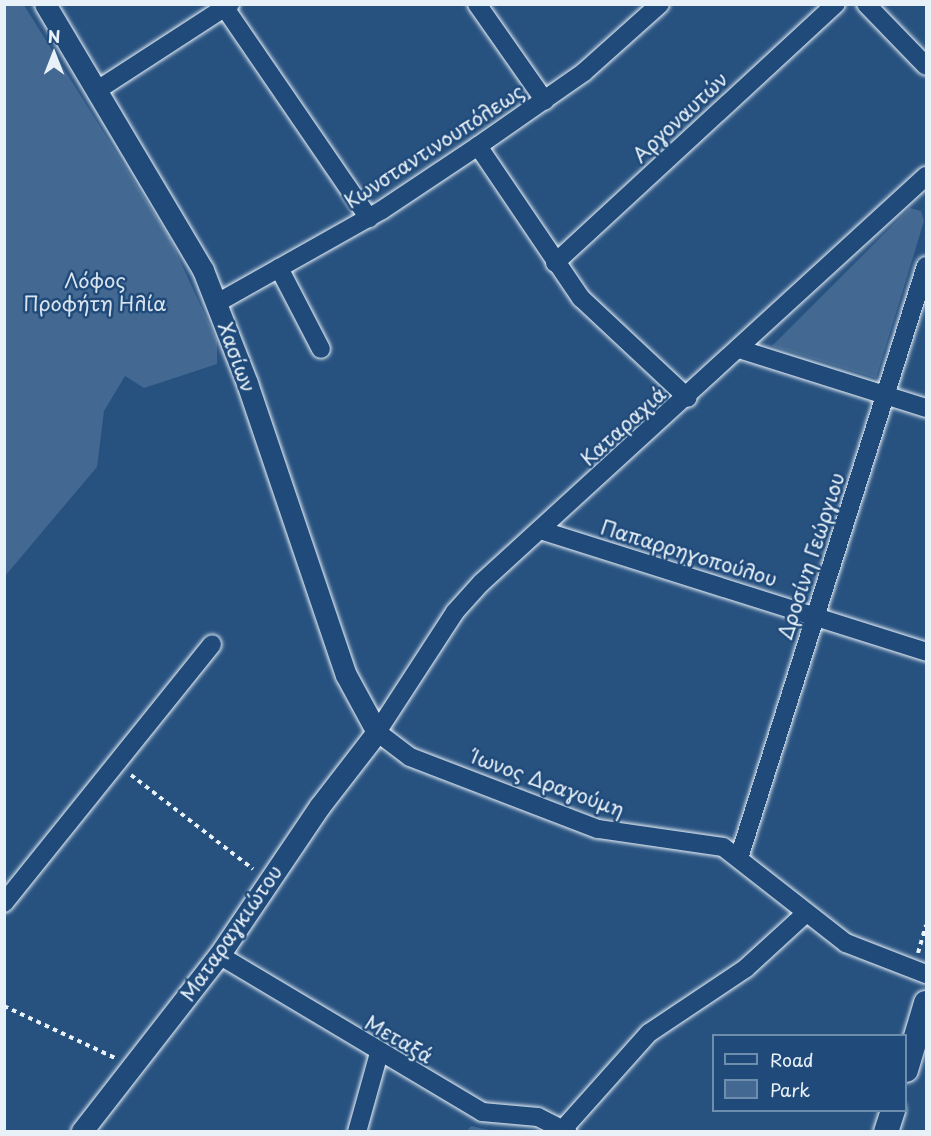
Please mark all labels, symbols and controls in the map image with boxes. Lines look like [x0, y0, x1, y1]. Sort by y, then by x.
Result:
north arrow [24, 24, 84, 84]
text: N [48, 24, 60, 48]
street label: Αργοναυτών [627, 67, 733, 167]
street label: Κωνσταντινουπόλεως [340, 79, 528, 213]
park label: Λόφος Προφήτη Ηλία [23, 268, 167, 315]
street label: Χασίων [213, 319, 261, 395]
street label: Καταραχιά [576, 382, 670, 470]
street label: Δροσίνη Γεώργιου [772, 469, 850, 643]
street label: Παπαρρηγοπούλου [598, 515, 780, 591]
street label: Ίωνος Δραγούμη [468, 744, 628, 822]
street label: Ματαραγκιώτου [175, 860, 287, 1006]
street label: Μεταξά [361, 1010, 437, 1068]
legend [712, 1034, 907, 1112]
text: Road [770, 1046, 814, 1073]
text: Park [770, 1076, 810, 1103]

